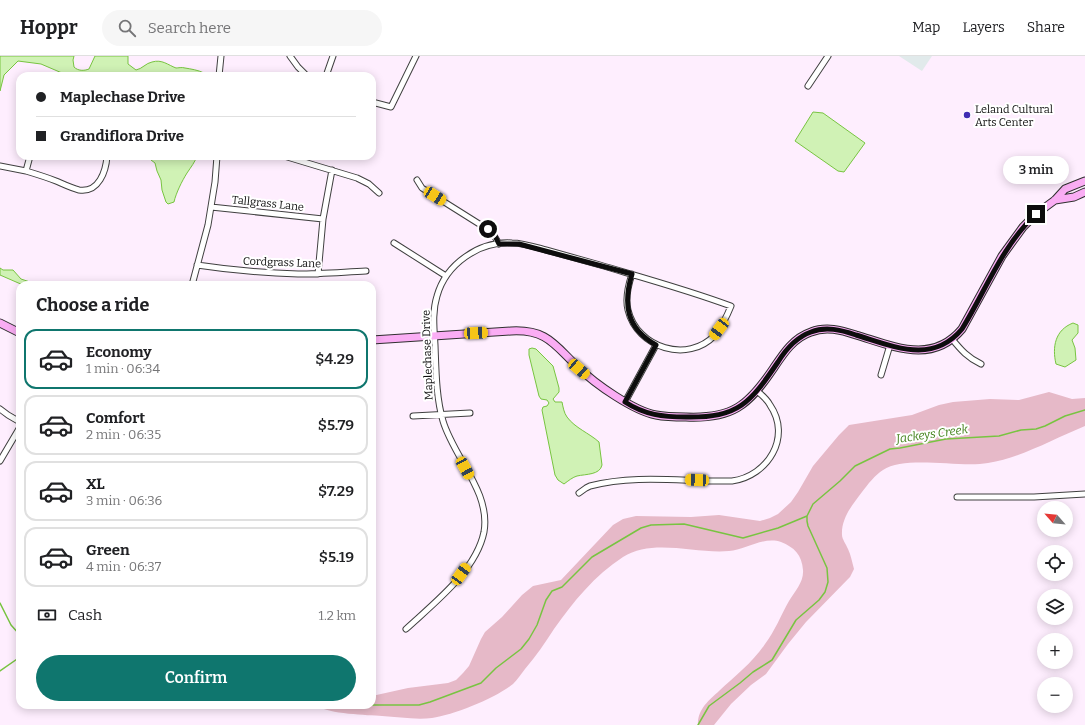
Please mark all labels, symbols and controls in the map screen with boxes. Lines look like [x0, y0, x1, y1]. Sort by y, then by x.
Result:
search box [102, 10, 382, 46]
text: Hoppr [20, 16, 78, 39]
icon: search [116, 17, 138, 39]
text: Search here [148, 19, 231, 37]
text: Map [912, 19, 940, 36]
text: Layers [962, 19, 1005, 36]
text: Share [1027, 19, 1065, 36]
text: Maplechase Drive [60, 88, 185, 106]
place label: Leland Cultural Arts Center [975, 103, 1053, 129]
marker: Leland Cultural Arts Center [962, 110, 972, 120]
text: Grandiflora Drive [60, 127, 184, 145]
callout: 3 min [1003, 156, 1069, 184]
text: 3 min [1019, 162, 1053, 177]
car [422, 185, 448, 207]
street label: Tallgrass Lane [231, 193, 305, 214]
route end [1027, 205, 1045, 223]
route start [479, 220, 497, 238]
street label: Cordgrass Lane [243, 255, 321, 270]
text: Choose a ride [36, 294, 149, 316]
street label: Maplechase Drive [419, 310, 436, 400]
car [707, 316, 731, 342]
car [464, 326, 488, 340]
icon: car [38, 341, 74, 377]
text: Economy [86, 343, 152, 361]
text: $4.29 [315, 350, 354, 368]
car [566, 357, 592, 381]
text: 1 min · 06:34 [86, 361, 160, 376]
icon: car [38, 407, 74, 443]
text: Comfort [86, 409, 145, 427]
text: $5.79 [318, 416, 354, 434]
water label: Jackeys Creek [894, 422, 969, 446]
text: 2 min · 06:35 [86, 427, 161, 442]
car [454, 455, 476, 481]
icon: car [38, 473, 74, 509]
car [685, 474, 709, 486]
text: XL [86, 475, 105, 493]
text: $7.29 [318, 482, 354, 500]
text: 3 min · 06:36 [86, 493, 162, 508]
north arrow [1037, 501, 1073, 537]
map controls [1037, 501, 1073, 713]
icon: car [38, 539, 74, 575]
text: Green [86, 541, 130, 559]
button: locate [1037, 545, 1073, 581]
text: $5.19 [319, 548, 354, 566]
text: 4 min · 06:37 [86, 559, 161, 574]
car [449, 561, 473, 587]
button: layers [1037, 589, 1073, 625]
icon: cash [36, 604, 58, 626]
text: Cash [68, 606, 102, 624]
text: 1.2 km [319, 608, 356, 623]
button: + [1037, 633, 1073, 669]
button: Confirm [36, 655, 356, 701]
button: − [1037, 677, 1073, 713]

